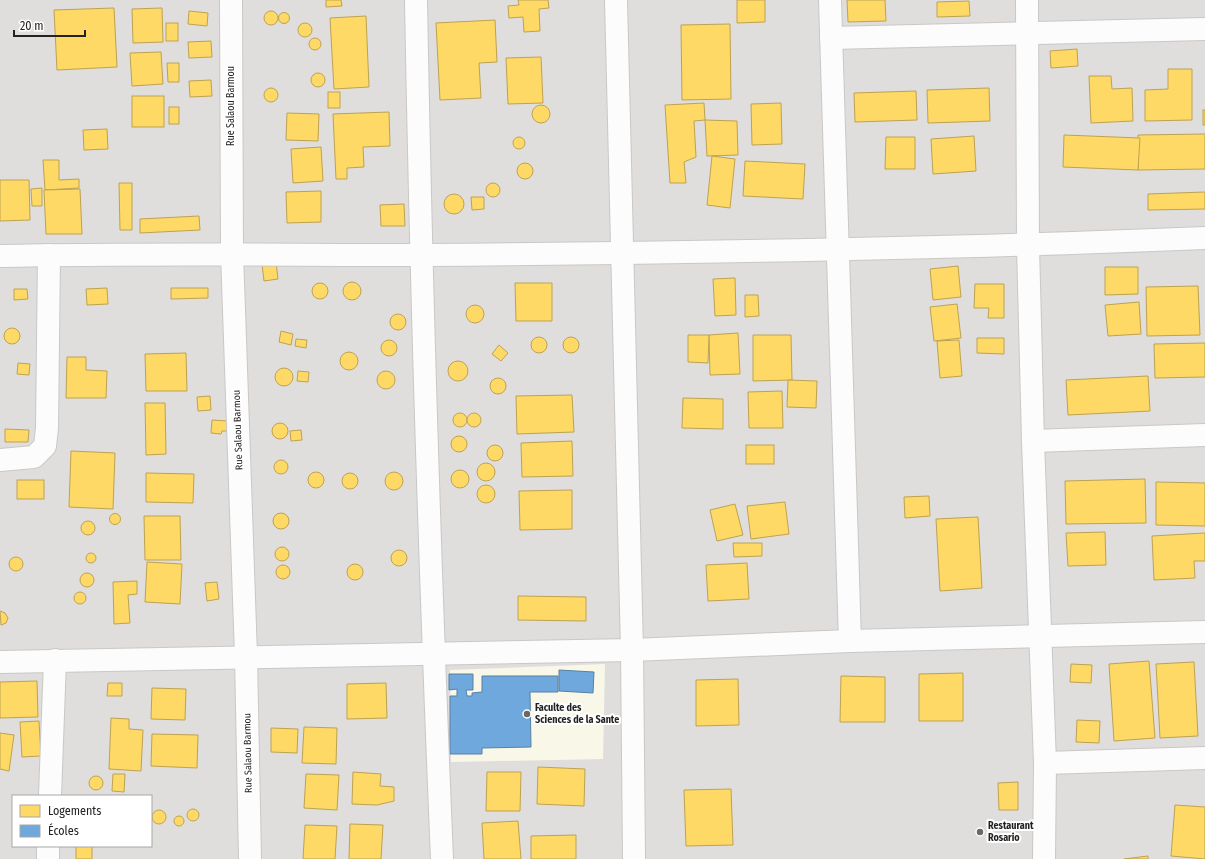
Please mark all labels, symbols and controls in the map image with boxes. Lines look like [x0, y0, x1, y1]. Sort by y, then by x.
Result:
scale bar [14, 12, 85, 38]
text: 20 m [20, 19, 44, 33]
street label: Rue Salaou Barmou [225, 66, 237, 146]
street label: Rue Salaou Barmou [231, 390, 245, 470]
place label: Faculte des Sciences de la Sante [535, 702, 619, 726]
marker: Faculte des Sciences de la Sante [522, 709, 532, 719]
street label: Rue Salaou Barmou [241, 713, 255, 793]
legend [12, 795, 152, 847]
text: Logements [48, 804, 101, 818]
place label: Restaurant Rosario [988, 820, 1034, 844]
text: Écoles [48, 823, 79, 838]
marker: Restaurant Rosario [975, 827, 985, 837]

